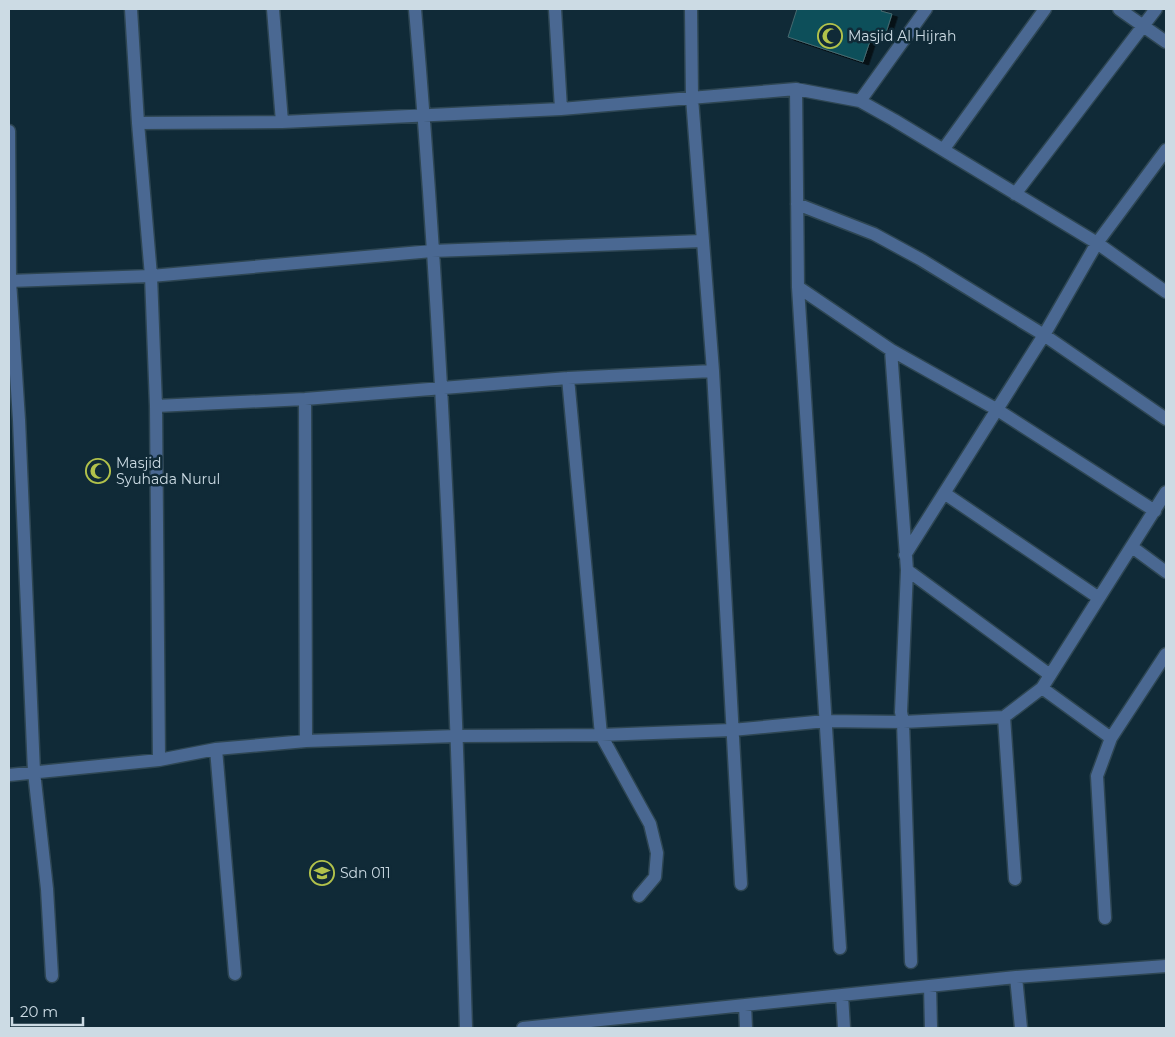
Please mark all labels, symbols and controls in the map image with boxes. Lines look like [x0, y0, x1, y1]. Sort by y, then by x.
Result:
mosque icon: Masjid Al Hijrah [817, 23, 843, 49]
place label: Masjid Al Hijrah [848, 27, 956, 45]
place label: Masjid Syuhada Nurul [116, 454, 220, 488]
mosque icon: Masjid Syuhada Nurul [85, 458, 111, 484]
school or university icon: Sdn 011 [309, 860, 335, 886]
place label: Sdn 011 [340, 864, 391, 882]
scale bar [12, 994, 84, 1026]
text: 20 m [20, 1002, 58, 1021]

